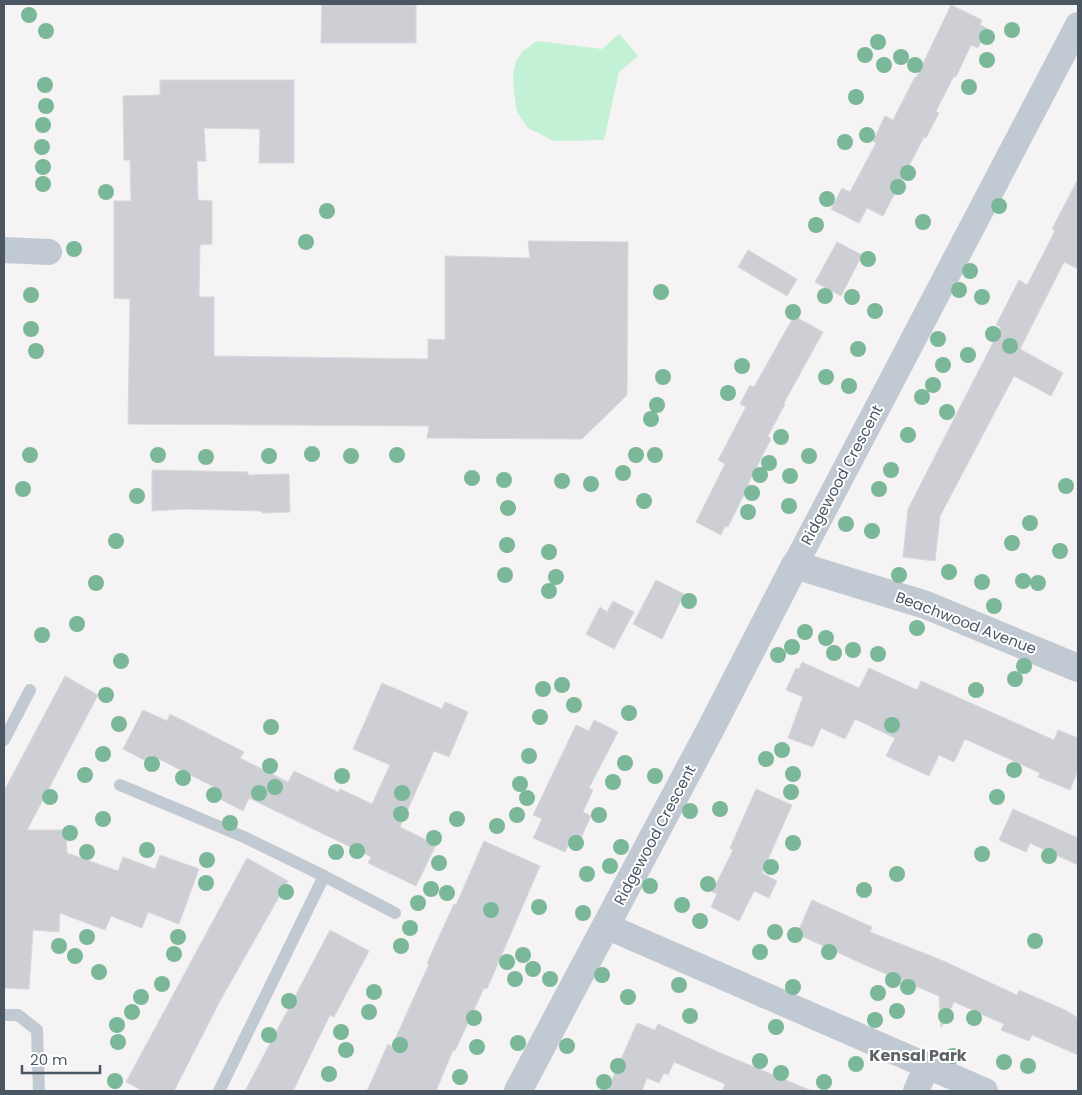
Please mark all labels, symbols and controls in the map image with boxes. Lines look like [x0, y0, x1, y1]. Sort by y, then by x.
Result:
street label: Ridgewood Crescent [796, 401, 887, 548]
street label: Beachwood Avenue [893, 586, 1040, 659]
street label: Ridgewood Crescent [609, 761, 700, 908]
scale bar [22, 1042, 100, 1074]
district label: Kensal Park [869, 1044, 967, 1067]
text: 20 m [30, 1049, 68, 1070]

